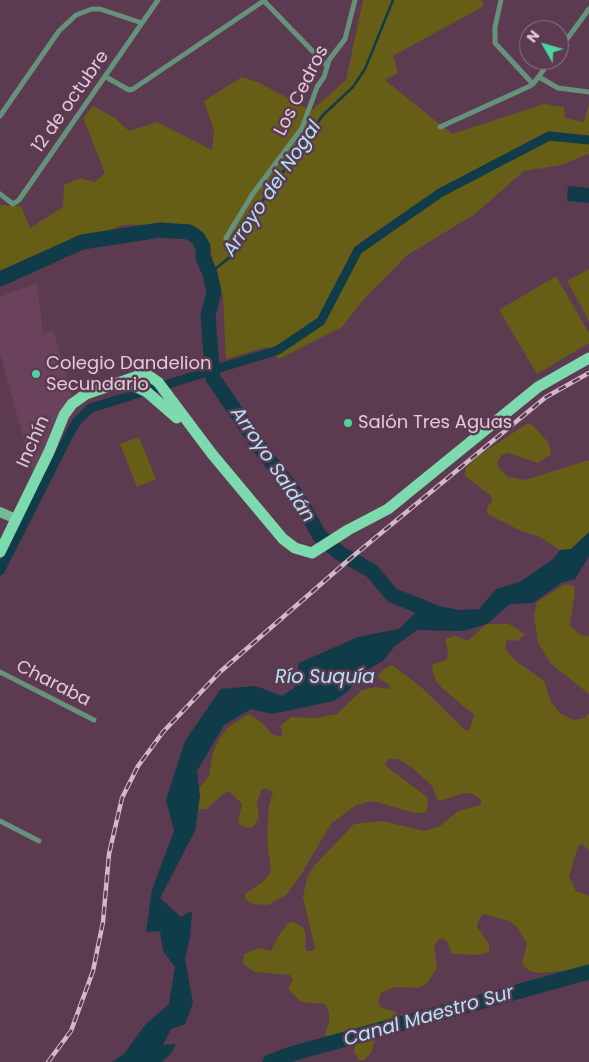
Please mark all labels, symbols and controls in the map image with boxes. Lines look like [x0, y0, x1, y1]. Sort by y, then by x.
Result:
north arrow [519, 20, 569, 70]
text: N [522, 26, 544, 47]
street label: Los Cedros [270, 42, 334, 140]
street label: 12 de octubre [28, 47, 114, 157]
water label: Arroyo del Nogal [219, 117, 327, 261]
place label: Colegio Dandelion Secundario [46, 353, 212, 396]
marker: Colegio Dandelion Secundario [30, 368, 42, 380]
water label: Arroyo Saldán [225, 403, 319, 527]
place label: Salón Tres Aguas [358, 412, 512, 434]
street label: Inchín [13, 413, 55, 471]
marker: Salón Tres Aguas [342, 417, 354, 429]
street label: Charaba [12, 656, 94, 712]
water label: Río Suquía [275, 667, 375, 689]
water label: Canal Maestro Sur [341, 982, 517, 1052]

